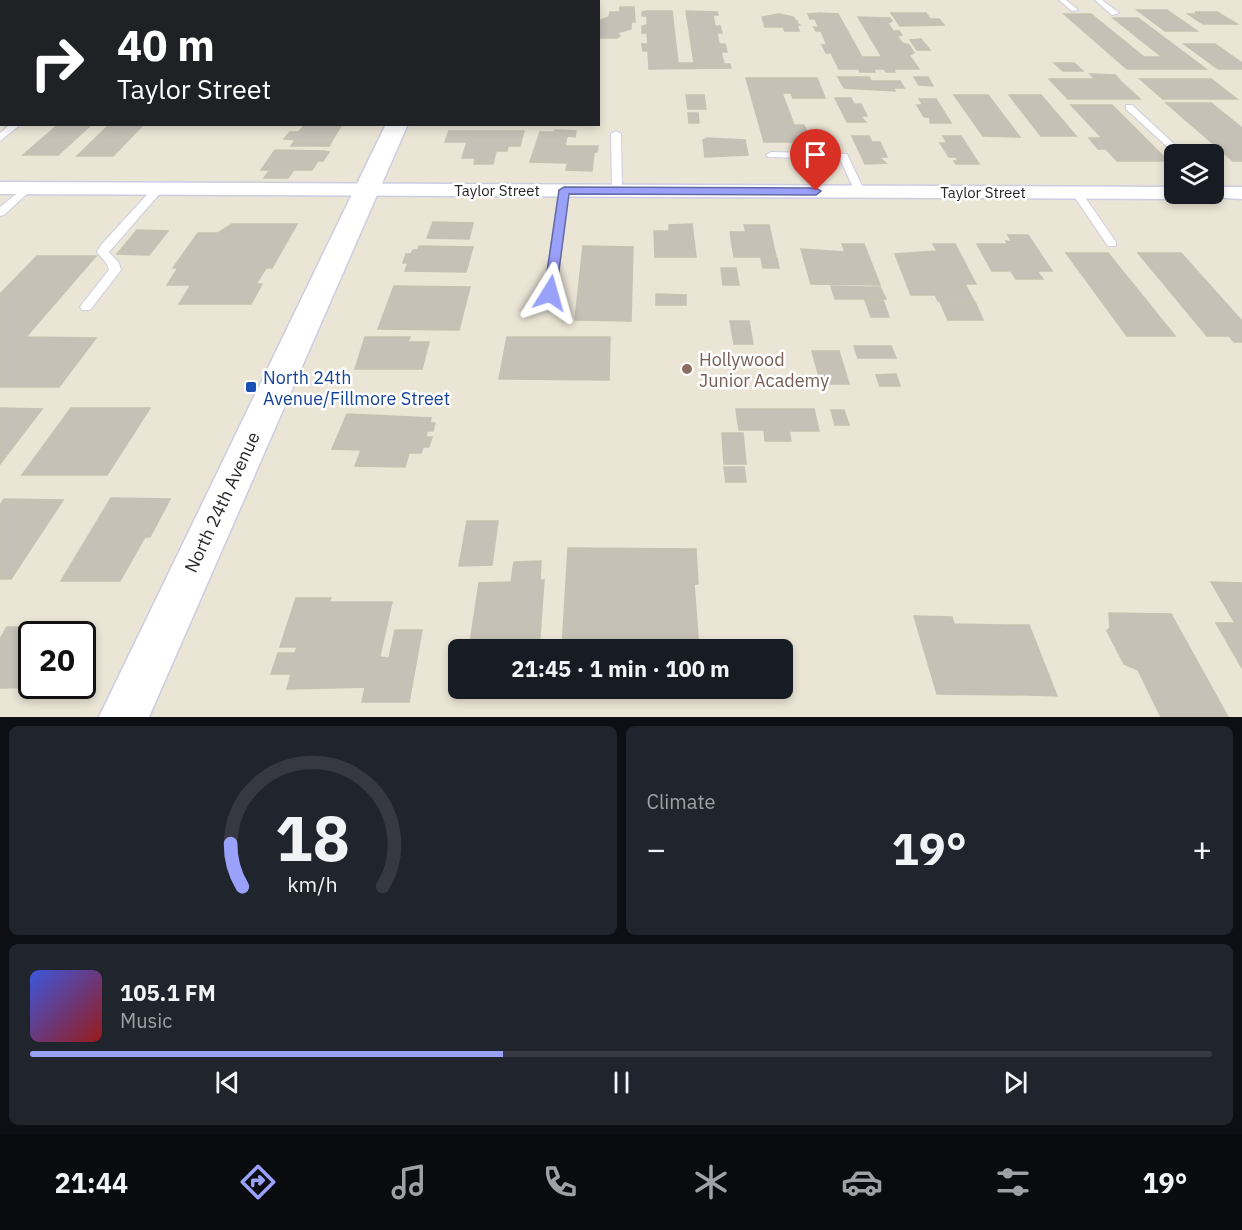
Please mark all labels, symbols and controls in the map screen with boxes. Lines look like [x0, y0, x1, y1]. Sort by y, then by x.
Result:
text: 40 m [117, 18, 215, 73]
icon: right [18, 24, 96, 102]
text: Taylor Street [117, 71, 271, 106]
pin [790, 129, 841, 191]
icon: arrive [799, 138, 832, 171]
map controls [1164, 144, 1224, 204]
button: layers [1164, 144, 1224, 204]
street label: Taylor Street [454, 181, 540, 200]
street label: Taylor Street [940, 183, 1026, 202]
position arrow [518, 261, 582, 325]
place label: Hollywood Junior Academy [699, 348, 829, 392]
marker: Hollywood Junior Academy [680, 362, 694, 376]
place label: North 24th Avenue/Fillmore Street [263, 366, 450, 410]
marker: North 24th Avenue/Fillmore Street [244, 380, 258, 394]
street label: North 24th Avenue [179, 428, 265, 576]
speed limit sign: 20 [18, 621, 96, 699]
text: 21:45 · 1 min · 100 m [511, 654, 730, 683]
text: Climate [647, 788, 715, 815]
text: 18 [275, 797, 350, 878]
text: 19° [892, 819, 967, 877]
text: − [647, 827, 666, 870]
text: + [1192, 827, 1212, 870]
text: km/h [288, 871, 338, 899]
text: 105.1 FM [120, 978, 216, 1007]
text: Music [120, 1007, 172, 1034]
icon: previous [211, 1066, 244, 1099]
icon: pause [605, 1066, 638, 1099]
icon: next [999, 1066, 1032, 1099]
icon: directions [237, 1161, 279, 1203]
icon: music [388, 1161, 430, 1203]
icon: phone [539, 1161, 581, 1203]
icon: climate [690, 1161, 732, 1203]
icon: car [841, 1161, 883, 1203]
icon: filters [992, 1161, 1034, 1203]
text: 21:44 [54, 1165, 128, 1200]
text: 19° [1142, 1165, 1187, 1200]

